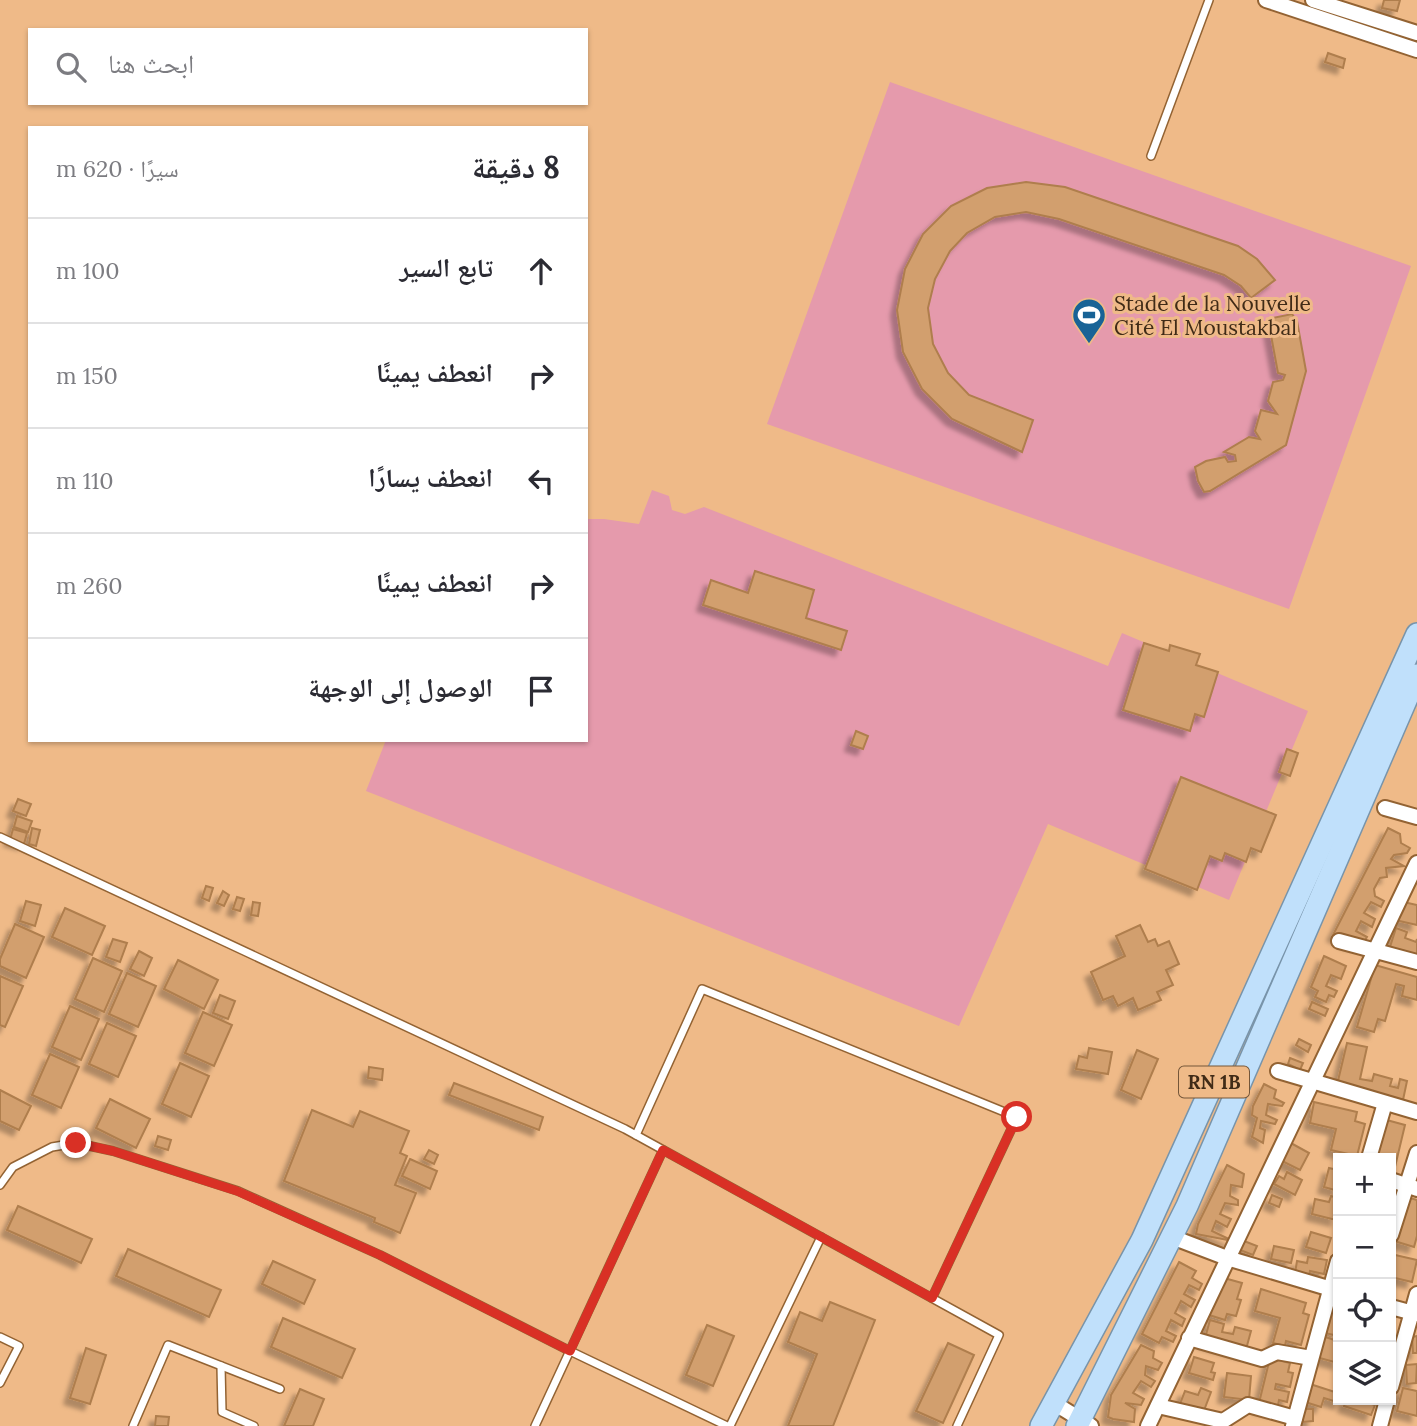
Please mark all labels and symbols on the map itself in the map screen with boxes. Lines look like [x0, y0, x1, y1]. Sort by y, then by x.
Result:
place label: Stade de la Nouvelle Cité El Moustakbal [1114, 290, 1311, 341]
sports icon: Stade de la Nouvelle Cité El Moustakbal [1070, 296, 1108, 345]
road number: RN 1B [1179, 1066, 1249, 1098]
route start [1001, 1101, 1032, 1132]
route end [60, 1127, 91, 1158]

